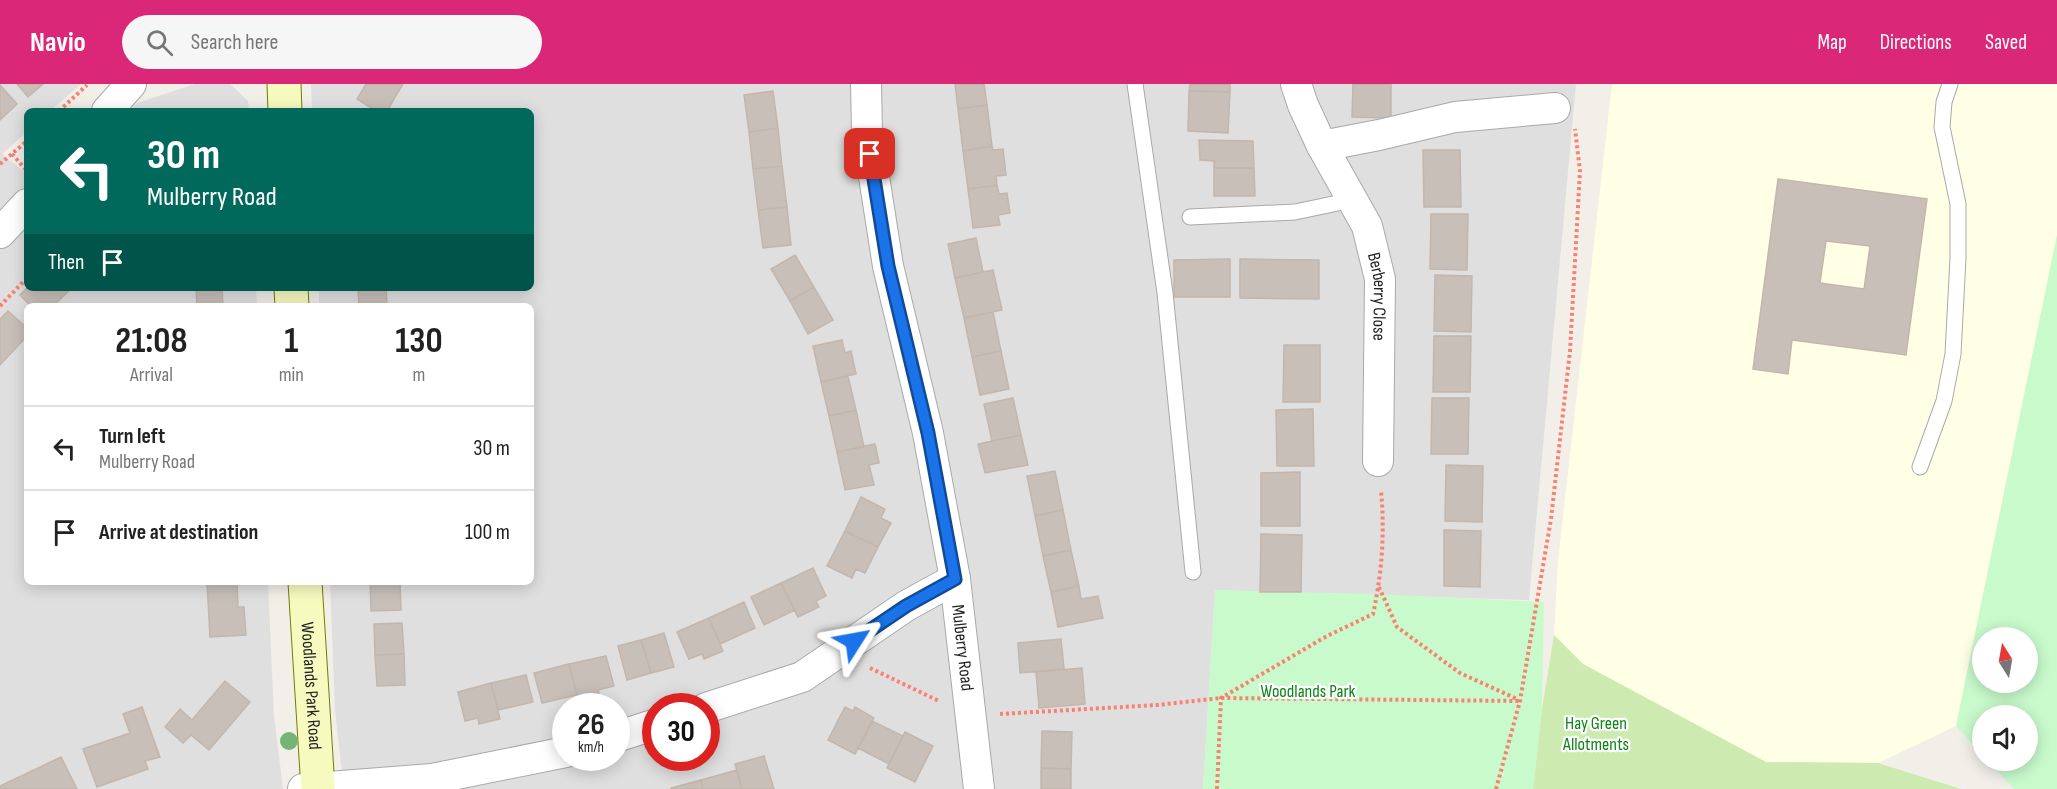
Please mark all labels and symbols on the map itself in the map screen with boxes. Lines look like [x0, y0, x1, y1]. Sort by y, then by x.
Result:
pin [844, 128, 895, 179]
street label: Berberry Close [1363, 250, 1390, 341]
street label: Mulberry Road [948, 603, 978, 692]
position arrow [822, 609, 886, 673]
street label: Woodlands Park Road [297, 621, 326, 750]
north arrow [1972, 627, 2038, 693]
park label: Woodlands Park [1260, 681, 1356, 702]
speed limit sign: 30 [642, 693, 720, 771]
park label: Hay Green Allotments [1562, 713, 1629, 755]

